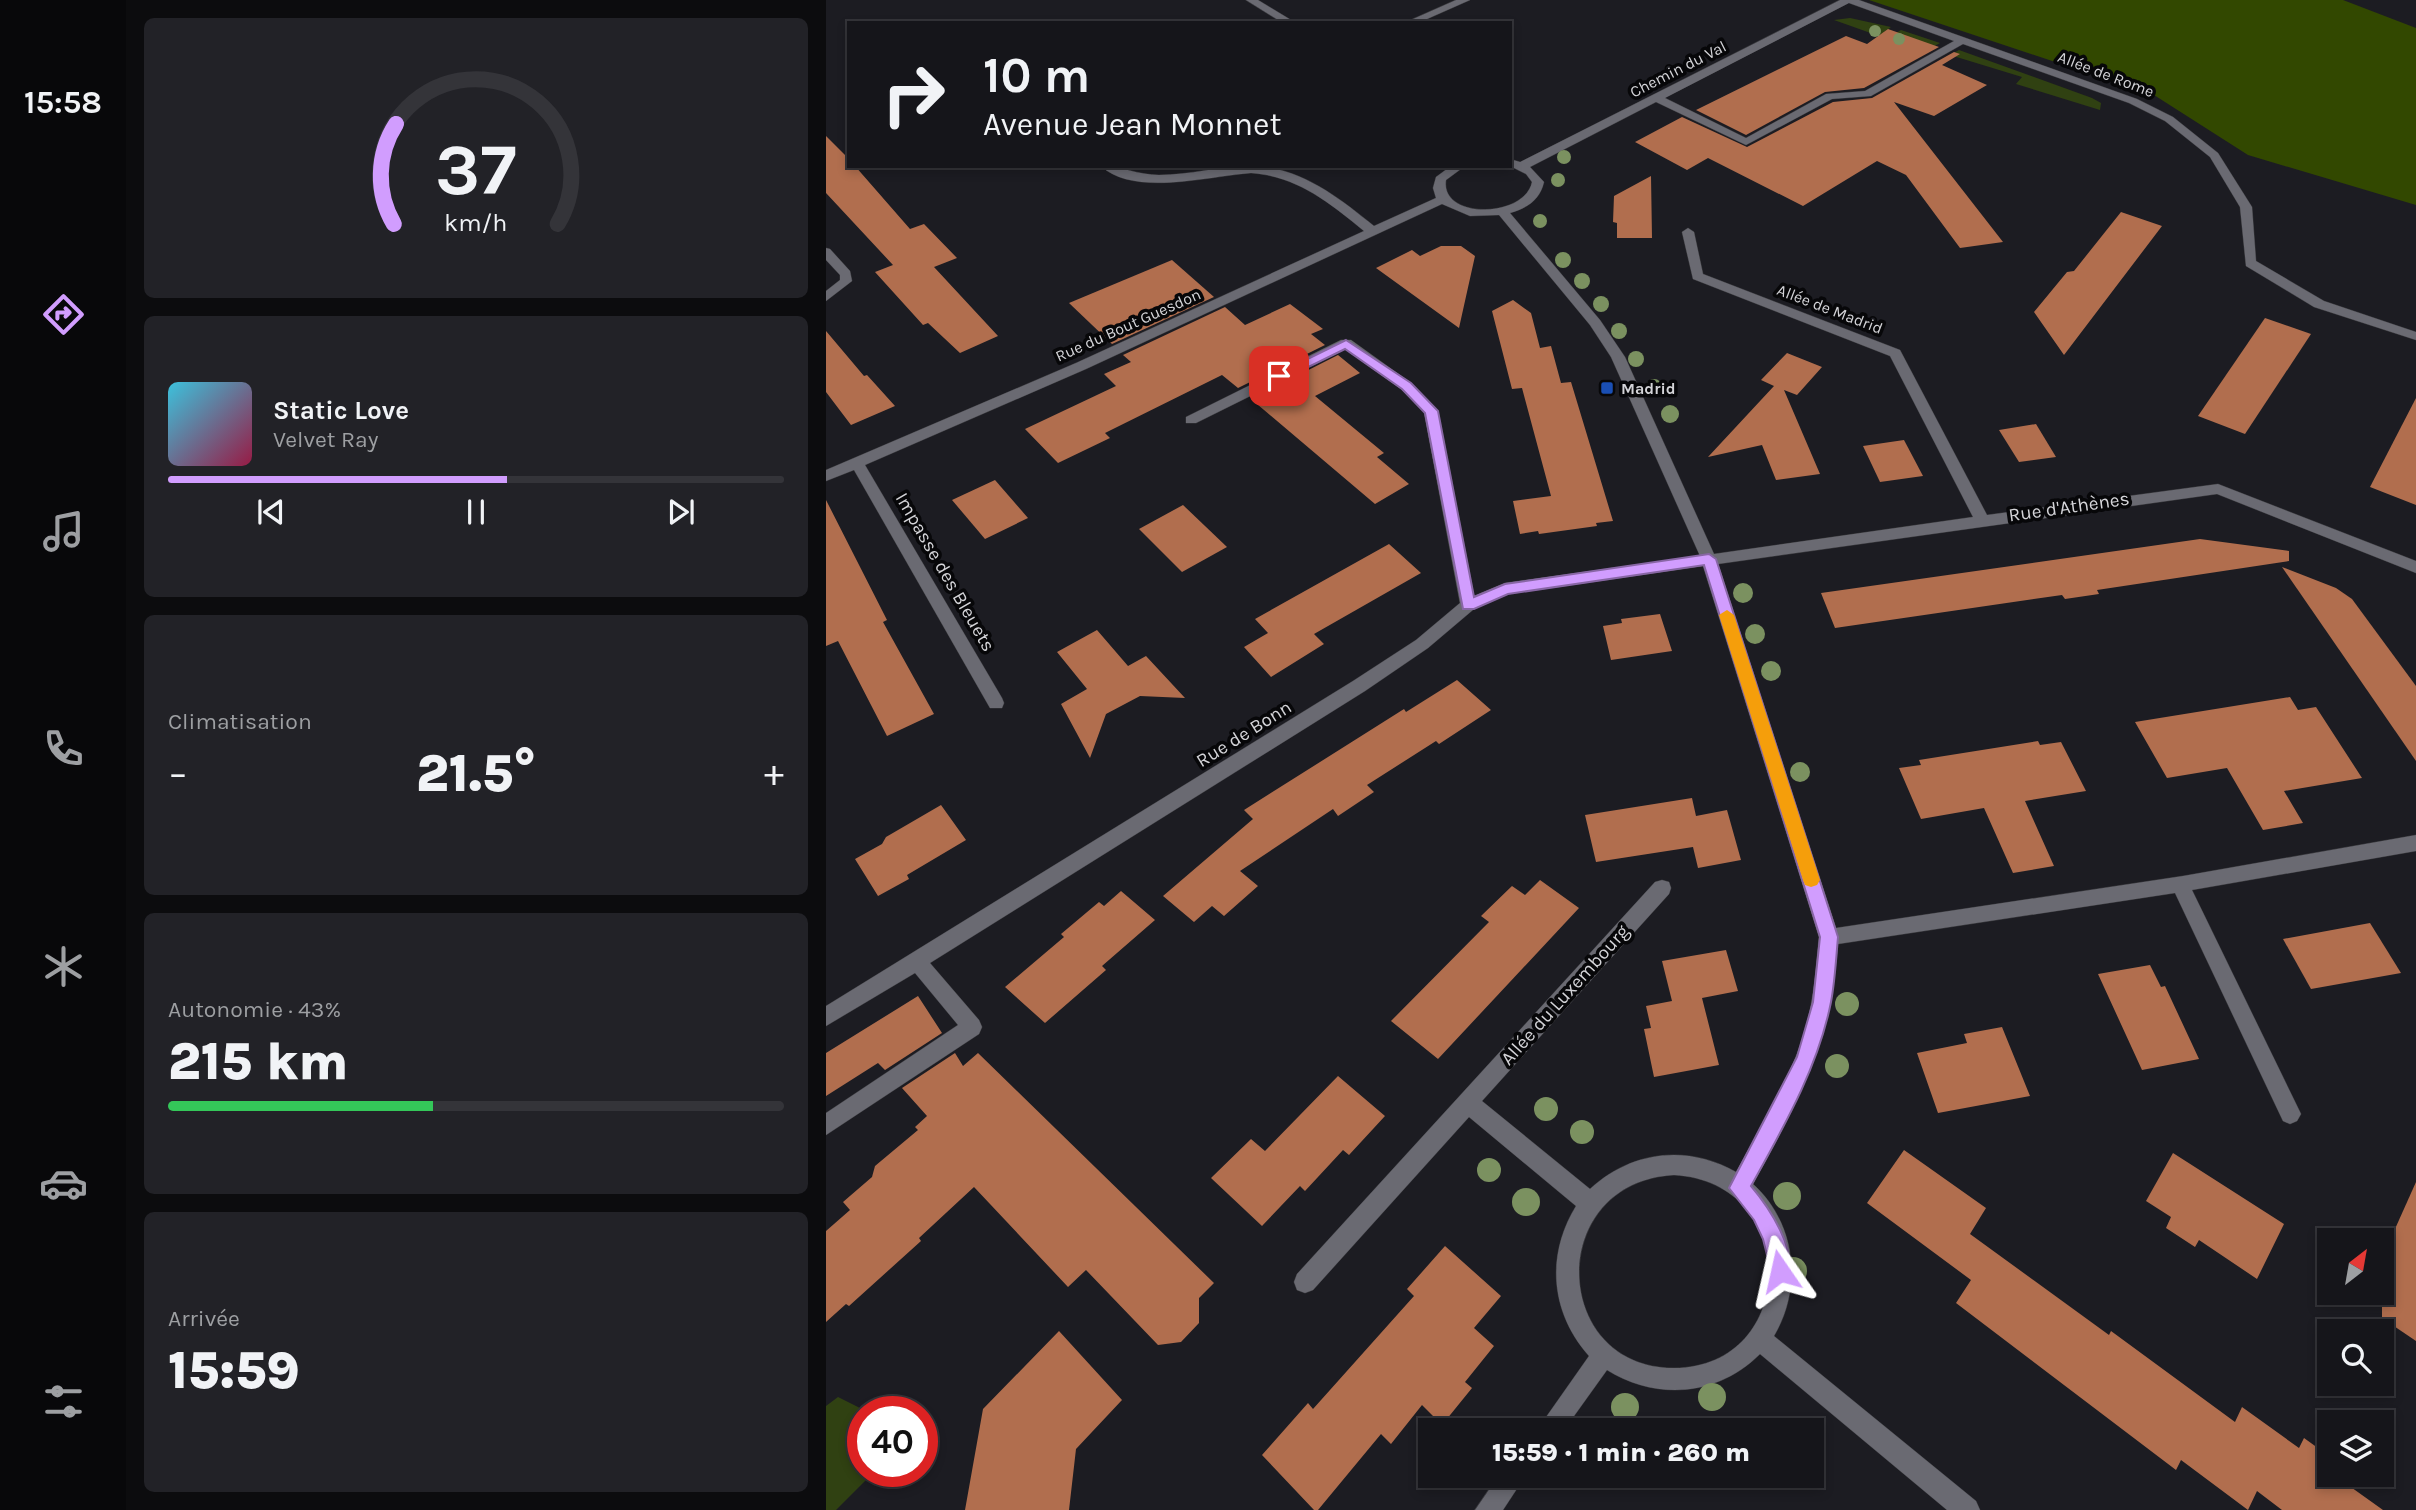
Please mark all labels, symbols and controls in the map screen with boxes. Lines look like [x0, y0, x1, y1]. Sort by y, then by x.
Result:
street label: Chemin du Val [1627, 37, 1729, 101]
text: 10 m [983, 47, 1090, 104]
street label: Allée de Rome [2055, 47, 2157, 101]
icon: right [868, 49, 959, 140]
text: 15:58 [24, 84, 102, 121]
text: Avenue Jean Monnet [983, 106, 1281, 143]
text: 37 [435, 128, 517, 213]
text: km/h [444, 208, 508, 237]
street label: Allée de Madrid [1774, 280, 1886, 338]
street label: Rue du Bout Guesdon [1052, 284, 1204, 366]
icon: directions [39, 290, 88, 339]
pin [1249, 346, 1309, 406]
icon: arrive [1260, 357, 1298, 395]
place label: Madrid [1621, 379, 1676, 398]
marker: Madrid [1599, 380, 1615, 396]
text: Static Love [273, 395, 409, 426]
text: Velvet Ray [273, 426, 378, 453]
street label: Rue d'Athènes [2007, 488, 2131, 526]
street label: Impasse des Bleuets [891, 489, 999, 655]
icon: previous [252, 493, 290, 531]
icon: pause [457, 493, 495, 531]
icon: next [662, 493, 700, 531]
icon: music [39, 507, 88, 556]
street label: Rue de Bonn [1192, 696, 1296, 772]
text: Climatisation [168, 708, 312, 735]
icon: phone [39, 724, 88, 773]
text: 21.5° [416, 743, 536, 804]
text: − [168, 751, 188, 796]
text: + [764, 751, 784, 796]
street label: Allée du Luxembourg [1496, 920, 1634, 1070]
icon: climate [39, 942, 88, 991]
text: Autonomie · 43% [168, 996, 341, 1023]
text: 215 km [168, 1031, 348, 1092]
icon: car [39, 1159, 88, 1208]
north arrow [2317, 1228, 2394, 1306]
map controls [2317, 1228, 2394, 1487]
position arrow [1743, 1234, 1817, 1308]
text: Arrivée [168, 1305, 240, 1332]
button: search [2317, 1319, 2394, 1396]
text: 15:59 [168, 1340, 300, 1401]
icon: filters [39, 1377, 88, 1426]
speed limit sign: 40 [847, 1396, 938, 1487]
button: layers [2317, 1410, 2394, 1487]
text: 15:59 · 1 min · 260 m [1492, 1437, 1750, 1468]

